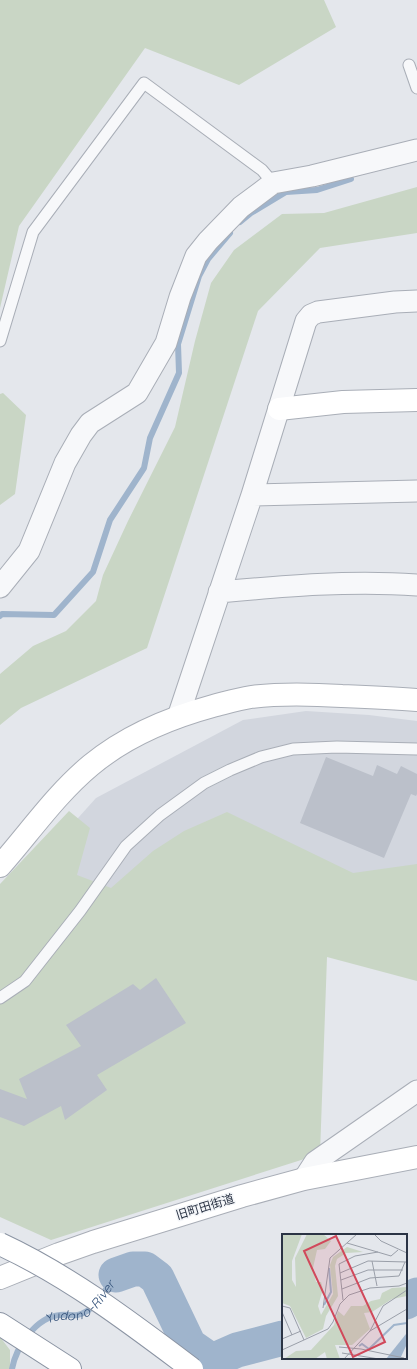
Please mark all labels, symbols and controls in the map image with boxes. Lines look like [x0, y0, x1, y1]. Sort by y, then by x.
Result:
street label: 旧町田街道 [174, 1191, 236, 1222]
inset map [282, 1234, 407, 1359]
water label: Yudono-River [42, 1276, 119, 1327]

